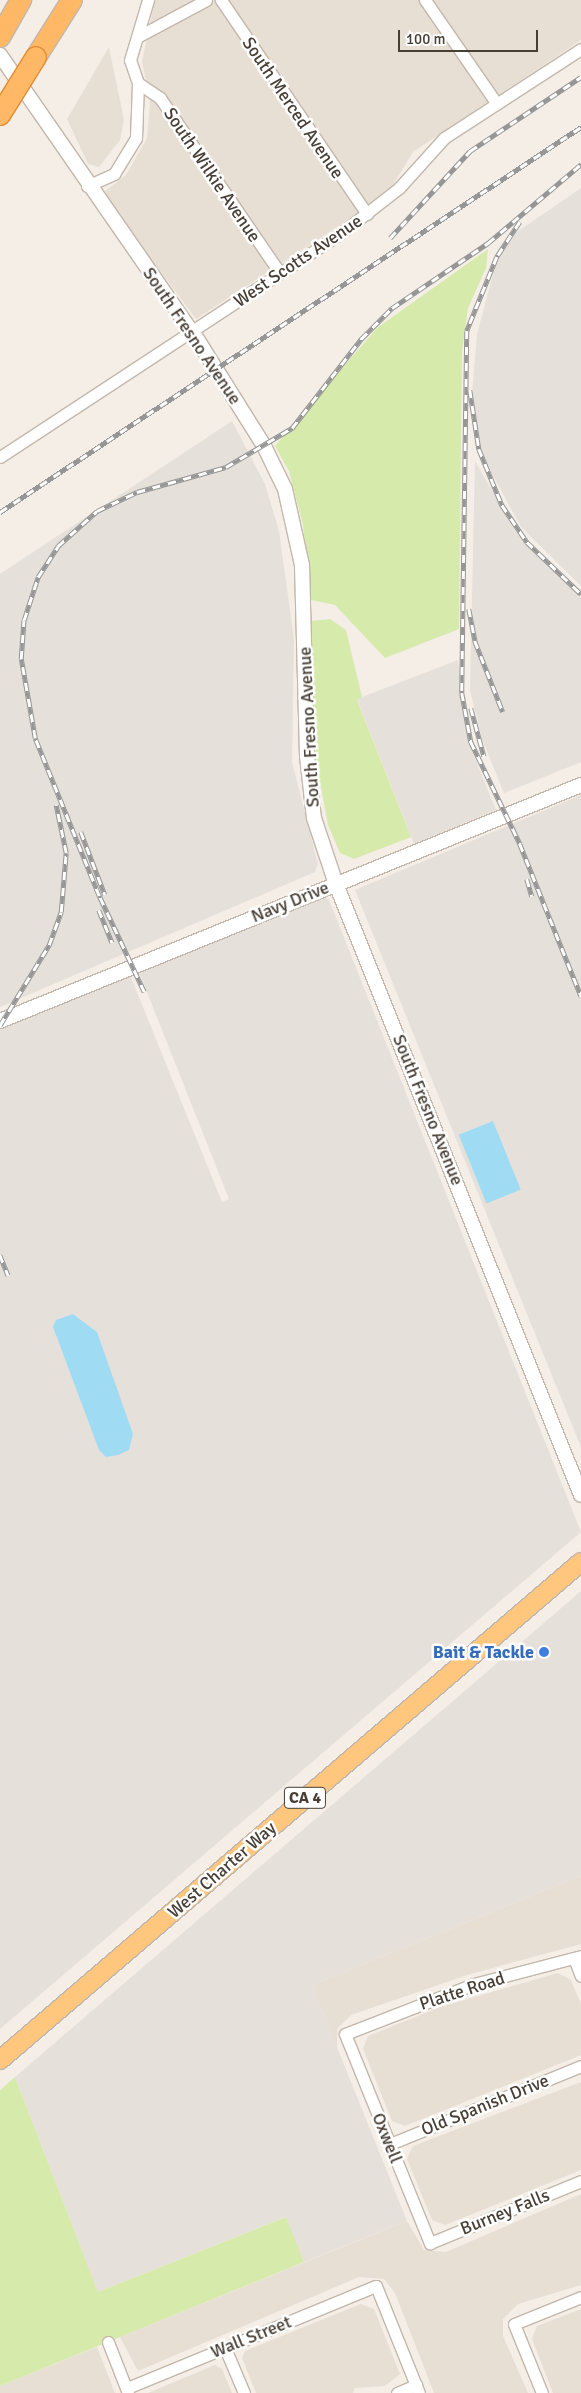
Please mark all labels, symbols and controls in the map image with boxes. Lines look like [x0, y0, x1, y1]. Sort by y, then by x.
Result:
scale bar [401, 20, 541, 52]
text: 100 m [406, 30, 446, 48]
street label: South Merced Avenue [238, 33, 348, 183]
street label: South Wilkie Avenue [159, 104, 265, 246]
street label: West Scotts Avenue [230, 210, 366, 312]
street label: South Fresno Avenue [138, 263, 246, 409]
street label: South Fresno Avenue [294, 646, 324, 808]
street label: Navy Drive [248, 877, 332, 927]
street label: South Fresno Avenue [388, 1031, 468, 1189]
place label: Bait & Tackle [433, 1641, 534, 1663]
marker: Bait & Tackle [538, 1646, 550, 1658]
road number: CA 4 [284, 1785, 326, 1812]
street label: West Charter Way [164, 1817, 280, 1923]
street label: Platte Road [417, 1967, 507, 2015]
street label: Old Spanish Drive [418, 2070, 552, 2140]
street label: Oxwell [367, 2110, 407, 2166]
street label: Burney Falls [457, 2184, 553, 2240]
street label: Wall Street [208, 2311, 294, 2363]

